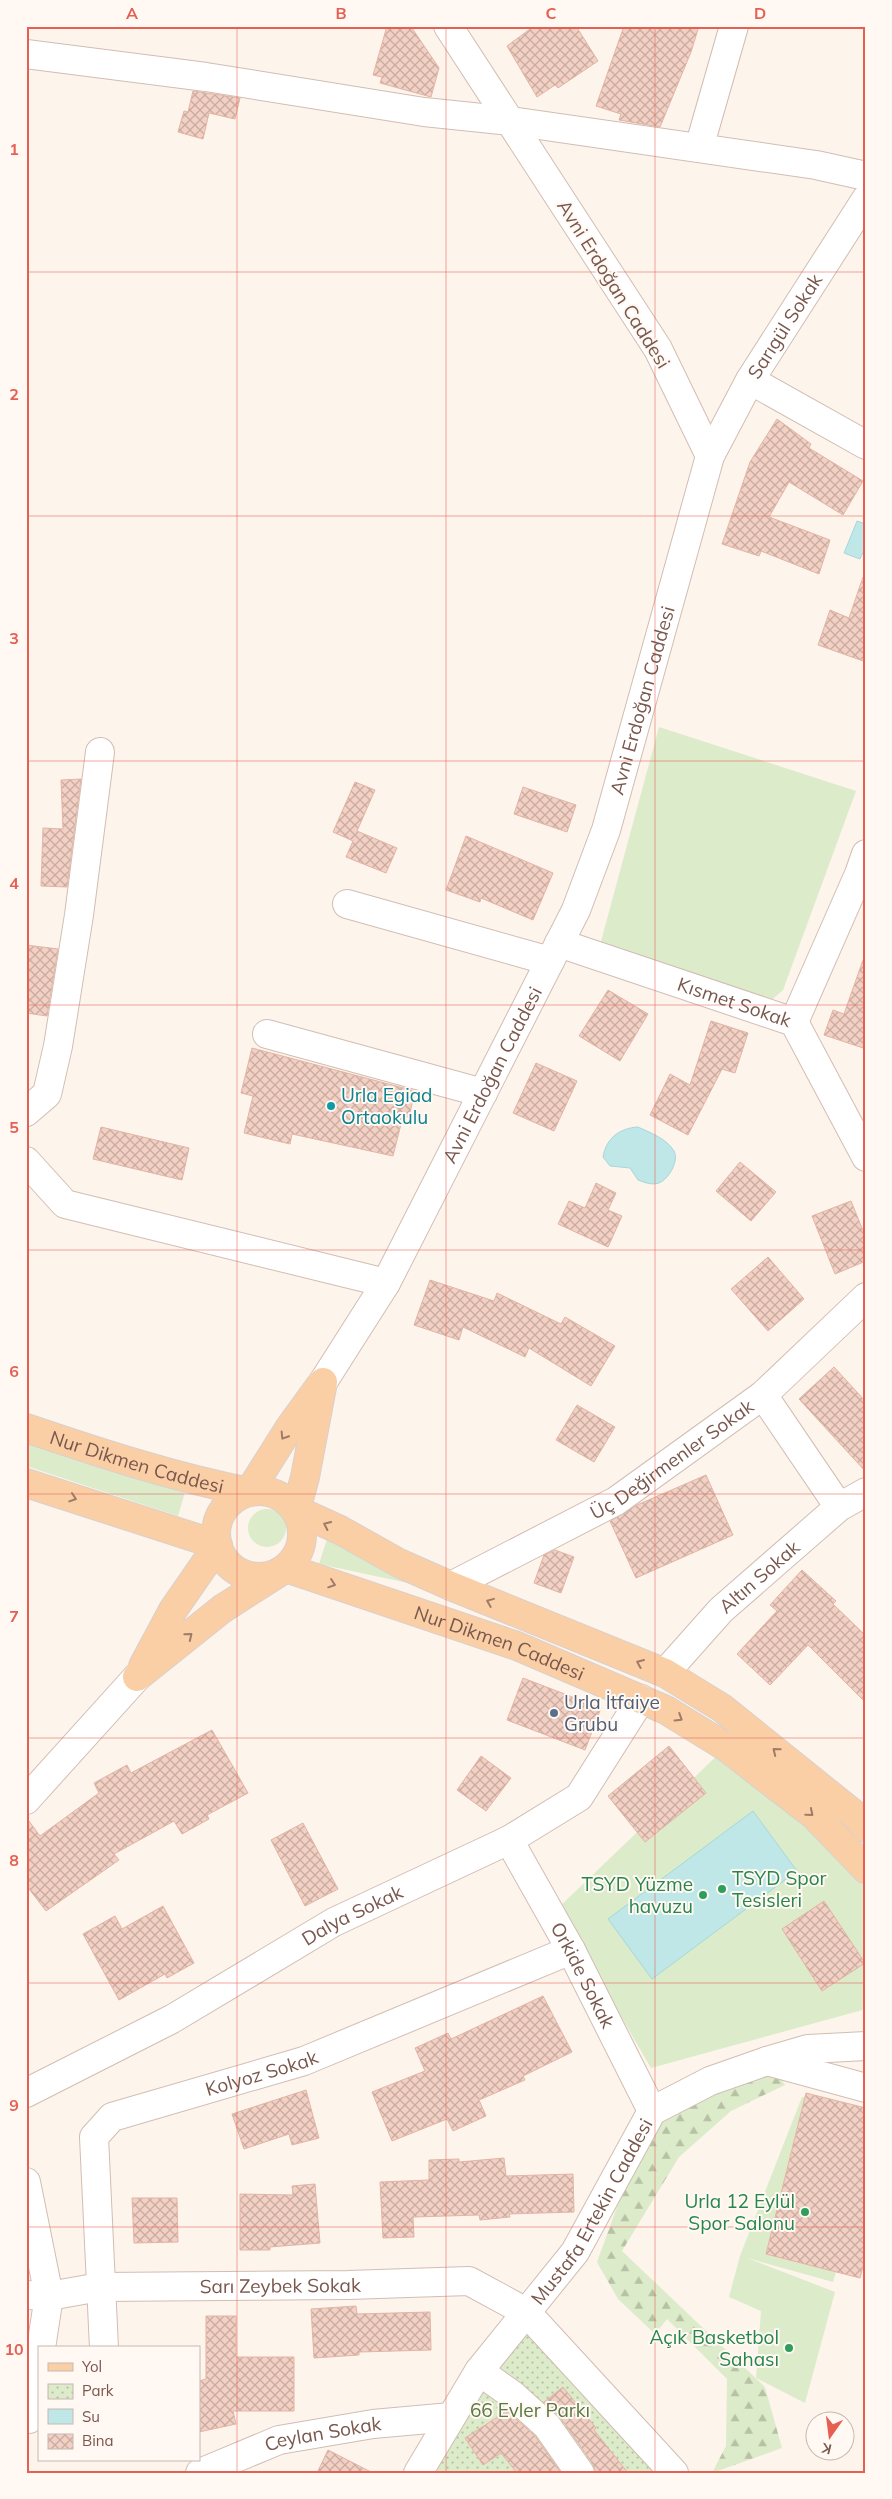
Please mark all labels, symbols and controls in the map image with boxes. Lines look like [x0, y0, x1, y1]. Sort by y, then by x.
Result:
text: A [126, 3, 138, 23]
text: B [335, 3, 347, 23]
text: C [546, 3, 557, 23]
text: D [754, 3, 766, 23]
text: 1 [9, 139, 19, 159]
street label: Avni Erdoğan Caddesi [552, 195, 676, 373]
street label: Sarıgül Sokak [742, 269, 827, 383]
text: 2 [9, 384, 19, 404]
street label: Avni Erdoğan Caddesi [604, 603, 680, 797]
text: 3 [9, 628, 19, 648]
text: 4 [9, 873, 19, 893]
street label: Kısmet Sokak [674, 972, 794, 1032]
street label: Avni Erdoğan Caddesi [437, 983, 547, 1167]
place label: Urla Egiad Ortaokulu [341, 1083, 433, 1129]
marker: Urla Egiad Ortaokulu [325, 1100, 337, 1112]
text: 5 [9, 1117, 19, 1137]
text: 6 [9, 1361, 19, 1381]
street label: Üç Değirmenler Sokak [586, 1394, 758, 1524]
street label: Nur Dikmen Caddesi [47, 1425, 226, 1498]
one-way arrow [281, 1431, 291, 1440]
one-way arrow [68, 1492, 76, 1502]
one-way arrow [323, 1520, 332, 1531]
street label: Altın Sokak [714, 1535, 805, 1618]
one-way arrow [327, 1578, 336, 1588]
one-way arrow [486, 1597, 495, 1608]
street label: Nur Dikmen Caddesi [411, 1600, 588, 1686]
text: 7 [9, 1606, 19, 1626]
one-way arrow [183, 1632, 192, 1641]
one-way arrow [636, 1658, 645, 1669]
place label: Urla İtfaiye Grubu [564, 1690, 660, 1736]
marker: Urla İtfaiye Grubu [548, 1707, 560, 1719]
one-way arrow [674, 1711, 683, 1721]
one-way arrow [773, 1749, 782, 1757]
one-way arrow [805, 1808, 814, 1817]
text: 8 [9, 1850, 19, 1870]
place label: TSYD Spor Tesisleri [732, 1866, 827, 1912]
place label: TSYD Yüzme havuzu [582, 1872, 693, 1918]
street label: Dalya Sokak [297, 1879, 407, 1951]
marker: TSYD Spor Tesisleri [716, 1883, 728, 1895]
marker: TSYD Yüzme havuzu [697, 1889, 709, 1901]
street label: Orkide Sokak [546, 1918, 620, 2032]
street label: Kolyoz Sokak [202, 2044, 322, 2101]
text: 9 [9, 2095, 19, 2115]
street label: Mustafa Ertekin Caddesi [525, 2114, 658, 2309]
place label: Urla 12 Eylül Spor Salonu [684, 2189, 795, 2235]
marker: Urla 12 Eylül Spor Salonu [799, 2206, 811, 2218]
street label: Sarı Zeybek Sokak [200, 2273, 361, 2298]
place label: Açık Basketbol Sahası [649, 2325, 779, 2371]
text: 10 [4, 2339, 24, 2359]
marker: Açık Basketbol Sahası [783, 2342, 795, 2354]
legend [38, 2346, 200, 2462]
text: Yol [81, 2357, 102, 2376]
text: Park [82, 2381, 114, 2400]
park label: 66 Evler Parkı [470, 2398, 590, 2422]
text: Su [82, 2407, 100, 2426]
street label: Ceylan Sokak [261, 2411, 382, 2457]
north arrow [804, 2412, 854, 2462]
text: Bina [82, 2431, 114, 2450]
text: K [820, 2439, 834, 2458]

